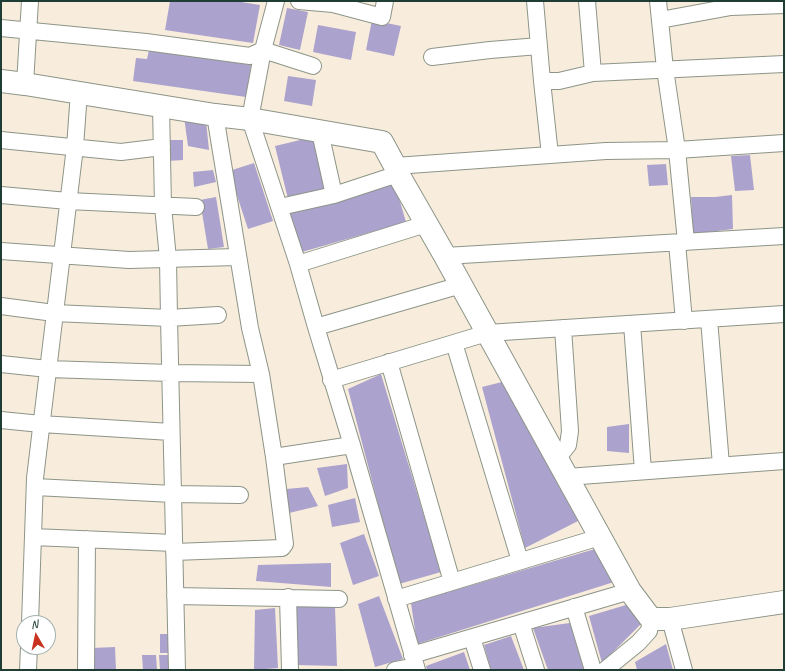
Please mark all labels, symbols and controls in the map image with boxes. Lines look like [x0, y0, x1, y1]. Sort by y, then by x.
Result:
north arrow [16, 615, 56, 655]
text: N [30, 617, 39, 632]

